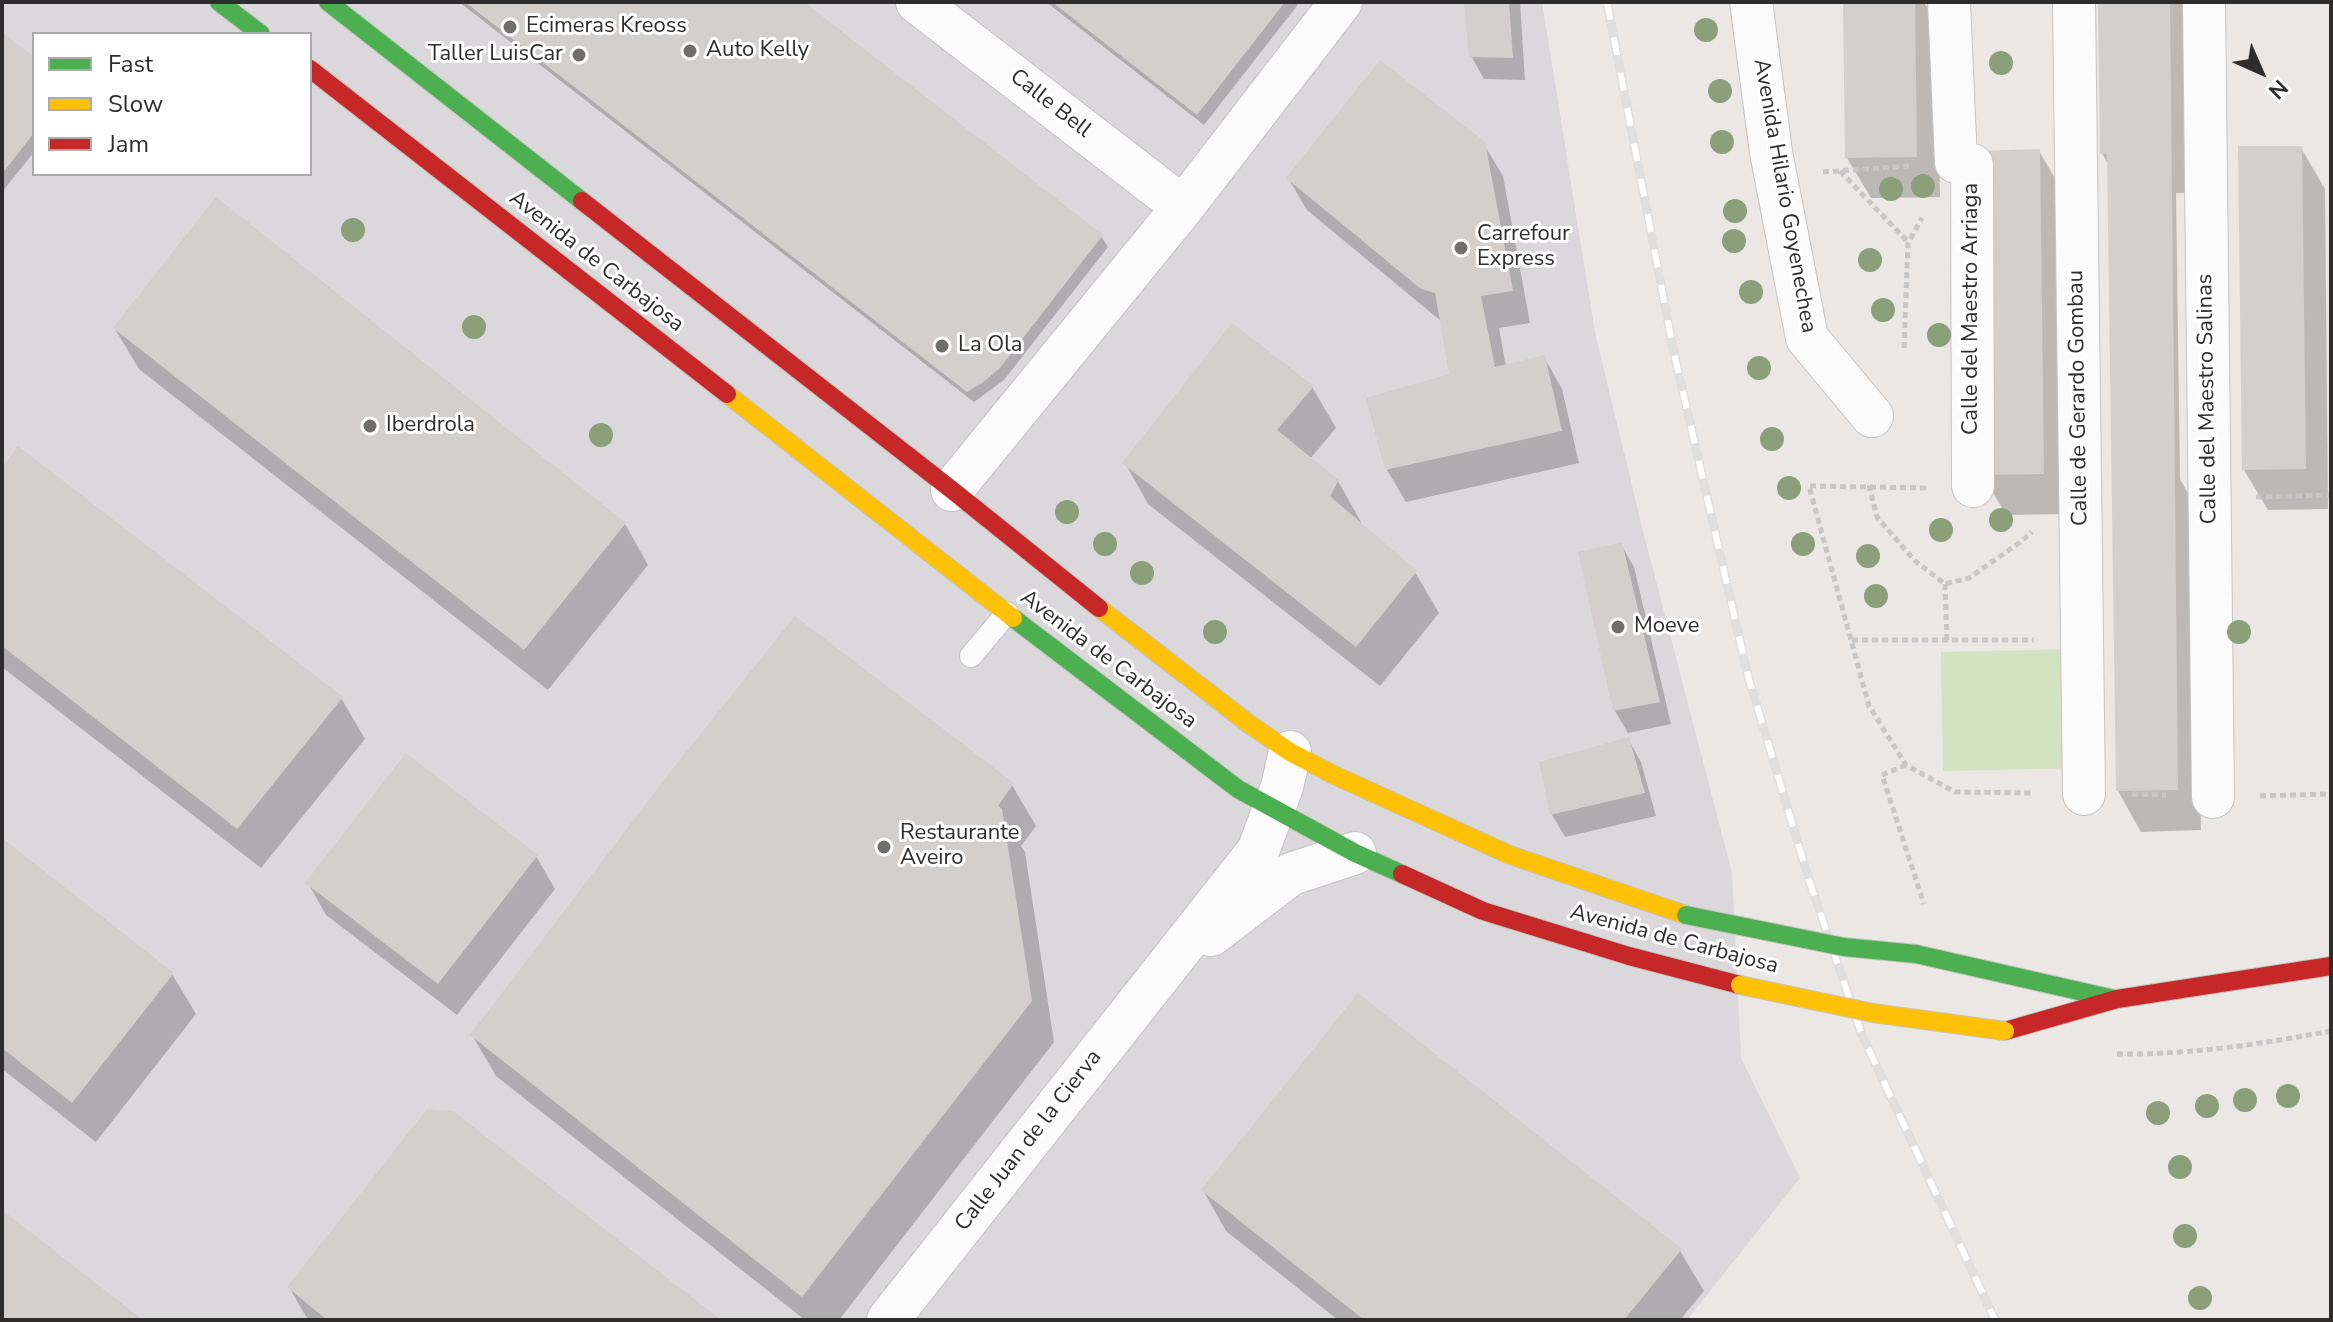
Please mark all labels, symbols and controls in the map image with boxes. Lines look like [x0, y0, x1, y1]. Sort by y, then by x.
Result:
place label: Ecimeras Kreoss [526, 14, 687, 40]
marker: Ecimeras Kreoss [501, 18, 519, 36]
legend [32, 32, 312, 176]
north arrow [2221, 32, 2301, 112]
place label: Auto Kelly [706, 38, 809, 64]
place label: Taller LuisCar [428, 42, 563, 68]
marker: Auto Kelly [681, 42, 699, 60]
marker: Taller LuisCar [570, 46, 588, 64]
text: Fast [108, 48, 153, 80]
street label: Avenida Hilario Goyenechea [1747, 57, 1821, 335]
street label: Calle Bell [1004, 64, 1096, 144]
text: N [2262, 73, 2294, 105]
text: Slow [108, 88, 163, 120]
text: Jam [108, 128, 149, 160]
street label: Calle del Maestro Arriaga [1959, 183, 1985, 435]
street label: Avenida de Carbajosa [503, 186, 689, 338]
place label: Carrefour Express [1477, 222, 1570, 274]
marker: Carrefour Express [1452, 239, 1470, 257]
street label: Calle de Gerardo Gombau [2064, 270, 2094, 526]
street label: Calle del Maestro Salinas [2193, 273, 2223, 525]
place label: La Ola [958, 333, 1022, 359]
marker: La Ola [933, 337, 951, 355]
place label: Iberdrola [386, 413, 475, 439]
marker: Iberdrola [361, 417, 379, 435]
street label: Avenida de Carbajosa [1014, 585, 1202, 735]
place label: Moeve [1634, 614, 1699, 640]
marker: Moeve [1609, 618, 1627, 636]
place label: Restaurante Aveiro [900, 821, 1020, 872]
marker: Restaurante Aveiro [875, 838, 893, 856]
street label: Avenida de Carbajosa [1567, 900, 1781, 980]
street label: Calle Juan de la Cierva [950, 1045, 1108, 1237]

